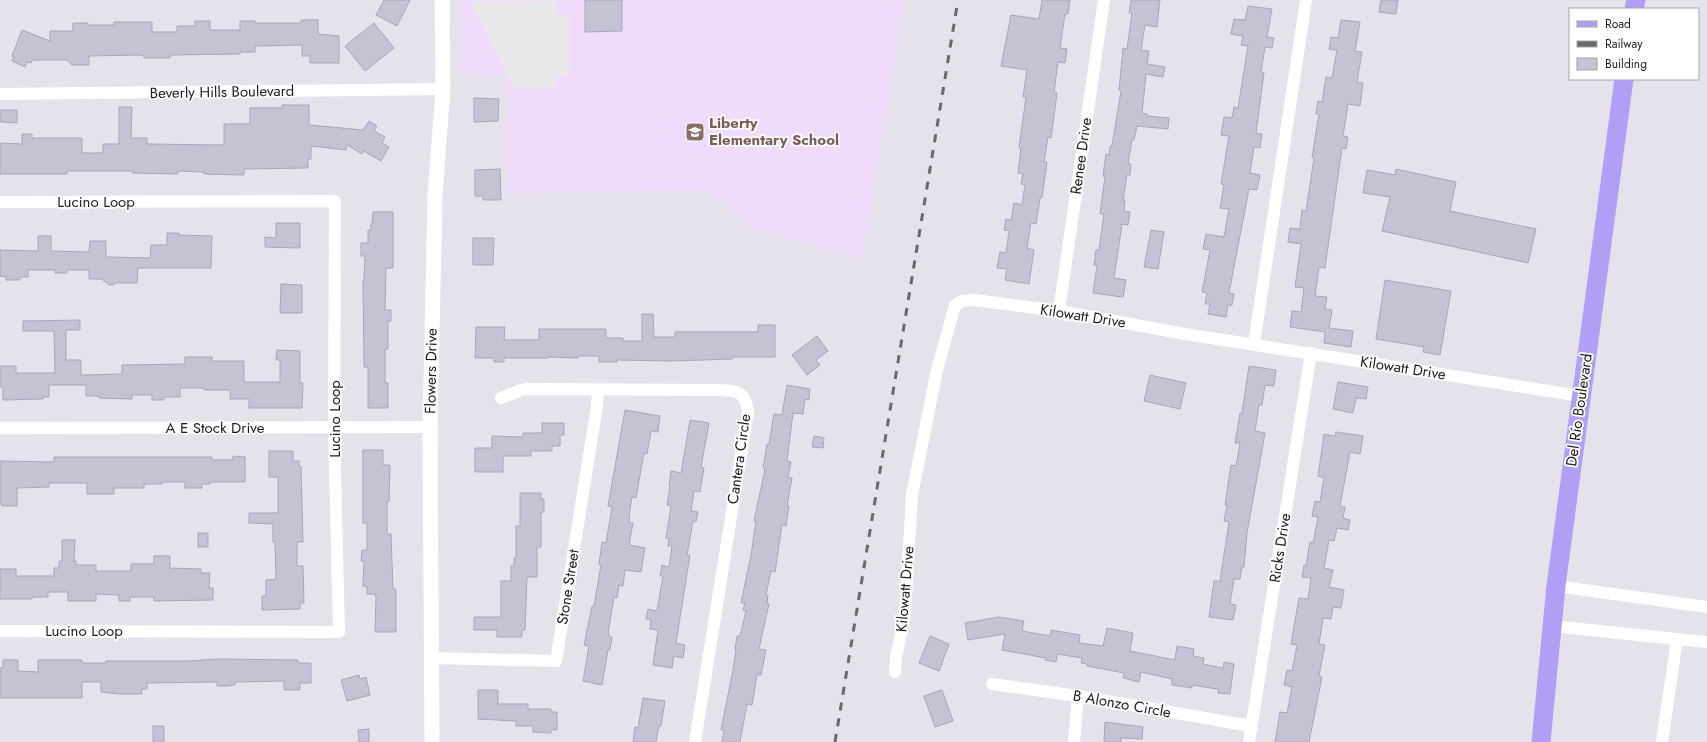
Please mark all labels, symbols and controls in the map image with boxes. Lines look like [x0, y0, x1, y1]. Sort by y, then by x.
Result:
legend [1569, 8, 1699, 80]
text: Road [1605, 15, 1631, 33]
text: Railway [1605, 35, 1643, 53]
text: Building [1605, 55, 1647, 73]
street label: Beverly Hills Boulevard [149, 80, 295, 104]
place label: Liberty Elementary School [709, 112, 839, 151]
street label: Renee Drive [1065, 116, 1097, 196]
school or university icon: Liberty Elementary School [684, 121, 706, 143]
street label: Lucino Loop [57, 191, 135, 213]
street label: Kilowatt Drive [1039, 298, 1128, 334]
street label: Flowers Drive [419, 328, 443, 414]
street label: Kilowatt Drive [1359, 350, 1448, 386]
street label: Del Río Boulevard [1560, 352, 1598, 468]
street label: Lucino Loop [324, 380, 346, 458]
street label: Cantera Circle [722, 412, 756, 506]
street label: A E Stock Drive [166, 417, 265, 439]
street label: Ricks Drive [1264, 511, 1296, 584]
street label: Kilowatt Drive [890, 545, 920, 633]
street label: Stone Street [551, 547, 585, 626]
street label: Lucino Loop [45, 620, 123, 642]
street label: B Alonzo Circle [1071, 685, 1173, 723]

